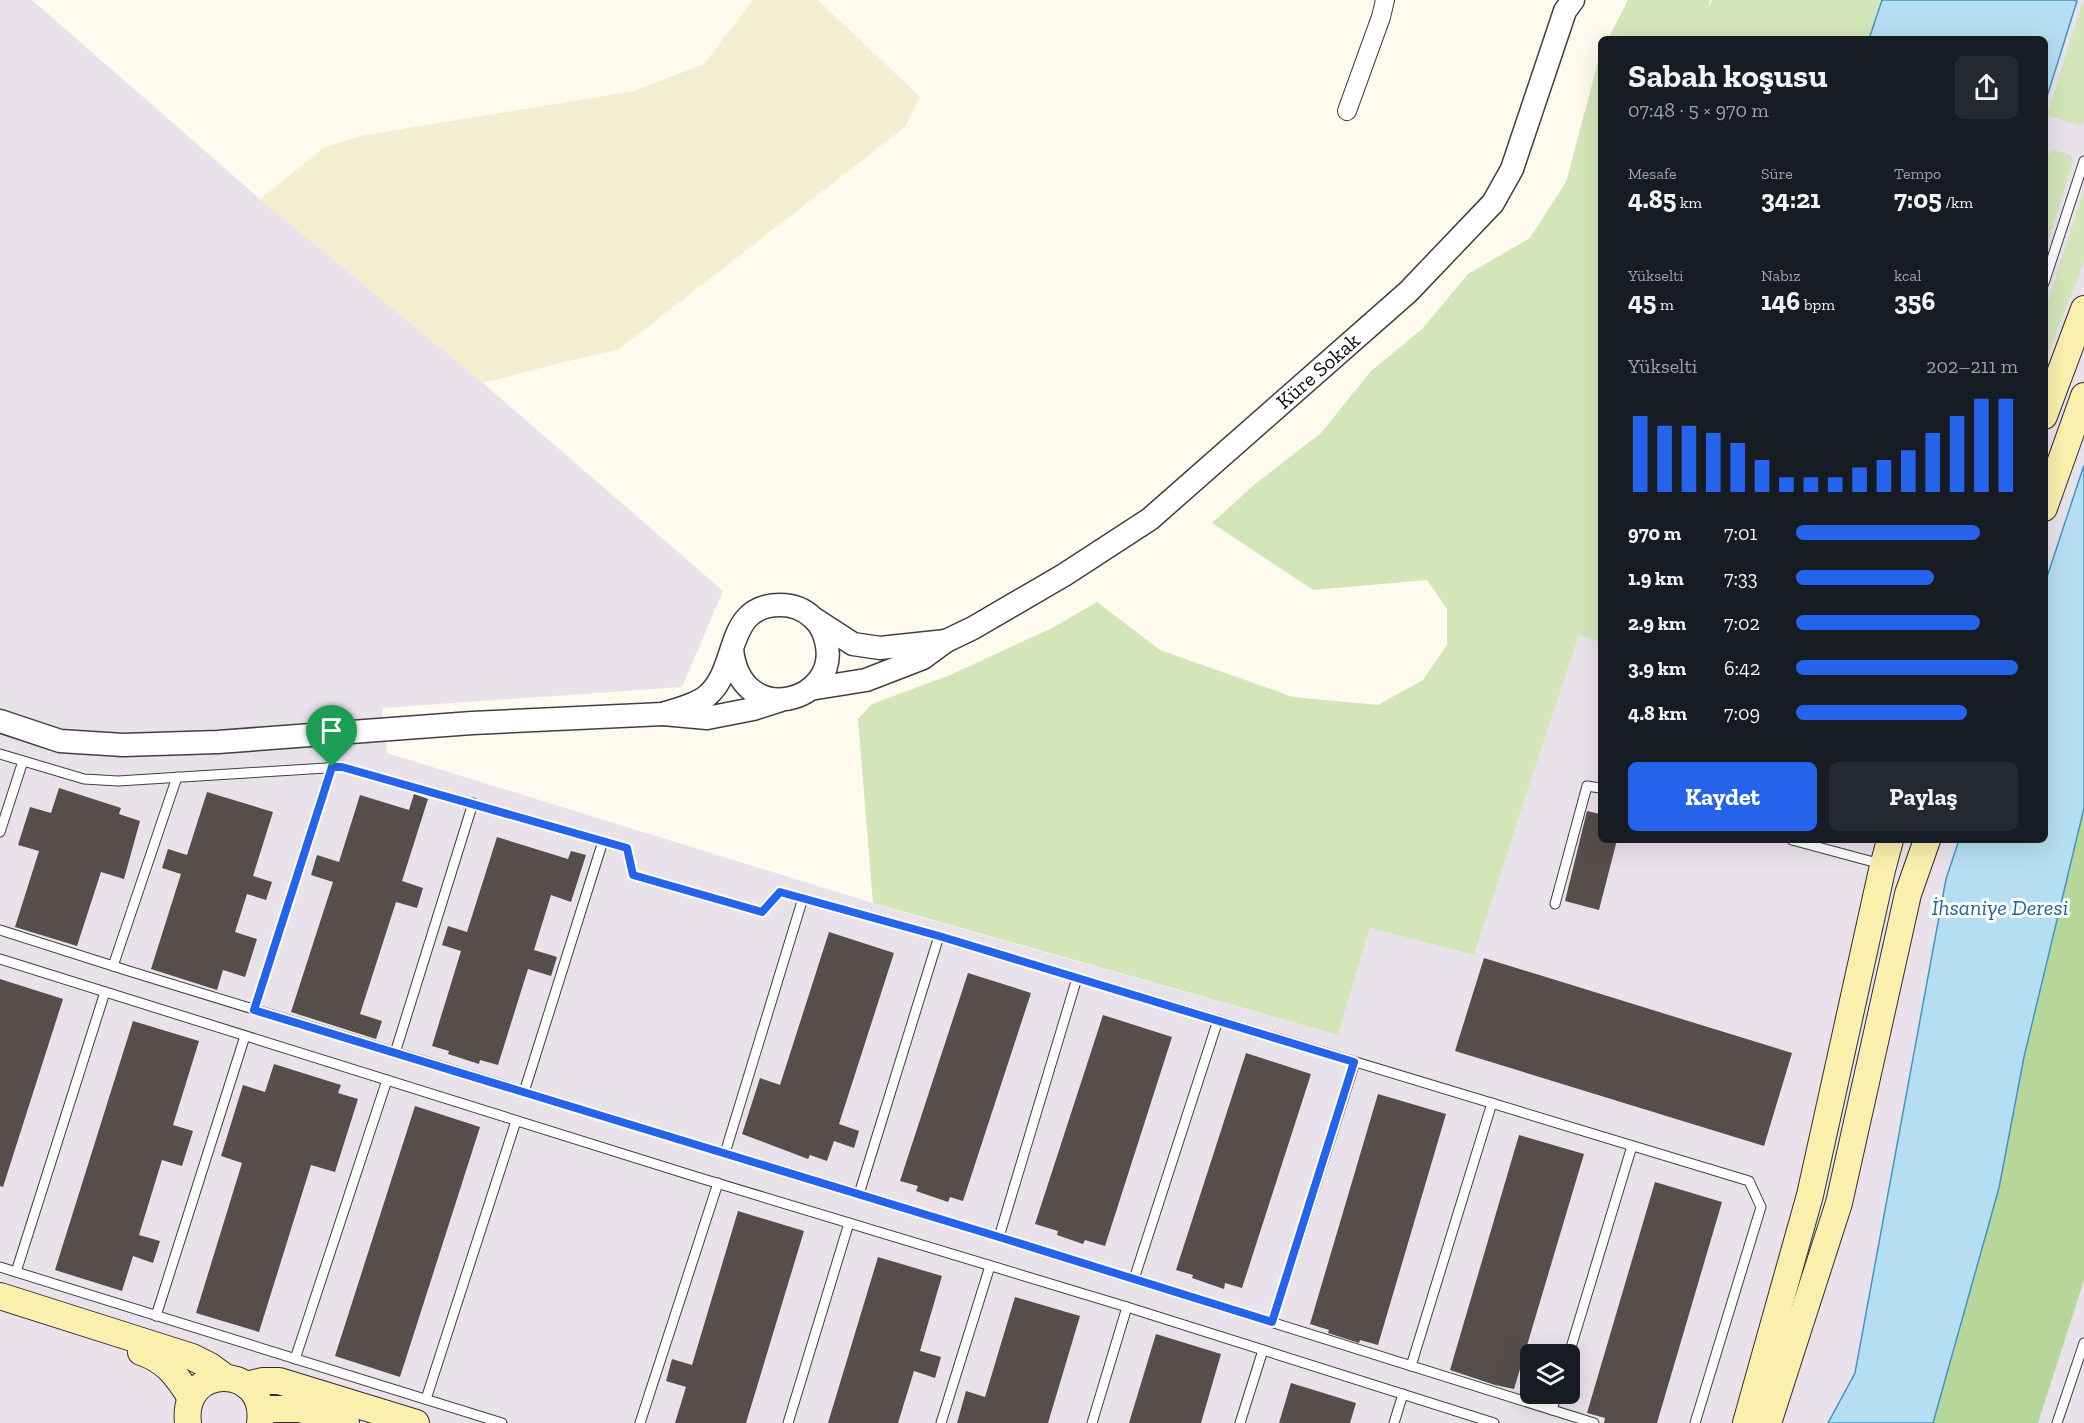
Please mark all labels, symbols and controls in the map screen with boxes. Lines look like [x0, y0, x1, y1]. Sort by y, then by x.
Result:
text: Sabah koşusu [1628, 56, 1828, 95]
button: share [1955, 56, 2018, 119]
text: 07:48 · 5 × 970 m [1628, 98, 1769, 122]
text: Mesafe [1628, 164, 1677, 183]
text: Süre [1761, 164, 1793, 183]
text: Tempo [1894, 164, 1941, 183]
text: 4.85 [1628, 183, 1676, 215]
text: 34:21 [1761, 183, 1821, 215]
text: 7:05 [1894, 183, 1942, 215]
text: km [1676, 193, 1702, 212]
text: /km [1942, 193, 1973, 212]
text: Yükselti [1628, 266, 1684, 285]
text: Nabız [1761, 266, 1801, 285]
text: kcal [1894, 266, 1921, 285]
text: 45 [1628, 285, 1656, 317]
text: 146 [1761, 285, 1800, 317]
text: 356 [1894, 285, 1935, 317]
text: m [1656, 295, 1674, 314]
text: bpm [1800, 295, 1835, 314]
street label: Küre Sokak [1271, 328, 1365, 414]
text: Yükselti [1628, 354, 1697, 378]
text: 202–211 m [1926, 354, 2018, 378]
text: 970 m [1628, 521, 1681, 545]
text: 7:01 [1724, 521, 1757, 545]
text: 1.9 km [1628, 566, 1684, 590]
text: 7:33 [1724, 566, 1757, 590]
text: 2.9 km [1628, 611, 1686, 635]
text: 7:02 [1724, 611, 1760, 635]
text: 3.9 km [1628, 656, 1686, 680]
text: 6:42 [1724, 656, 1760, 680]
text: 4.8 km [1628, 701, 1687, 725]
text: 7:09 [1724, 701, 1760, 725]
pin [306, 705, 357, 767]
icon: arrive [315, 714, 348, 747]
button: Kaydet [1628, 762, 1817, 831]
button: Paylaş [1829, 762, 2018, 831]
water label: İhsaniye Deresi [1932, 894, 2068, 921]
map controls [1520, 1344, 1580, 1404]
button: layers [1520, 1344, 1580, 1404]

